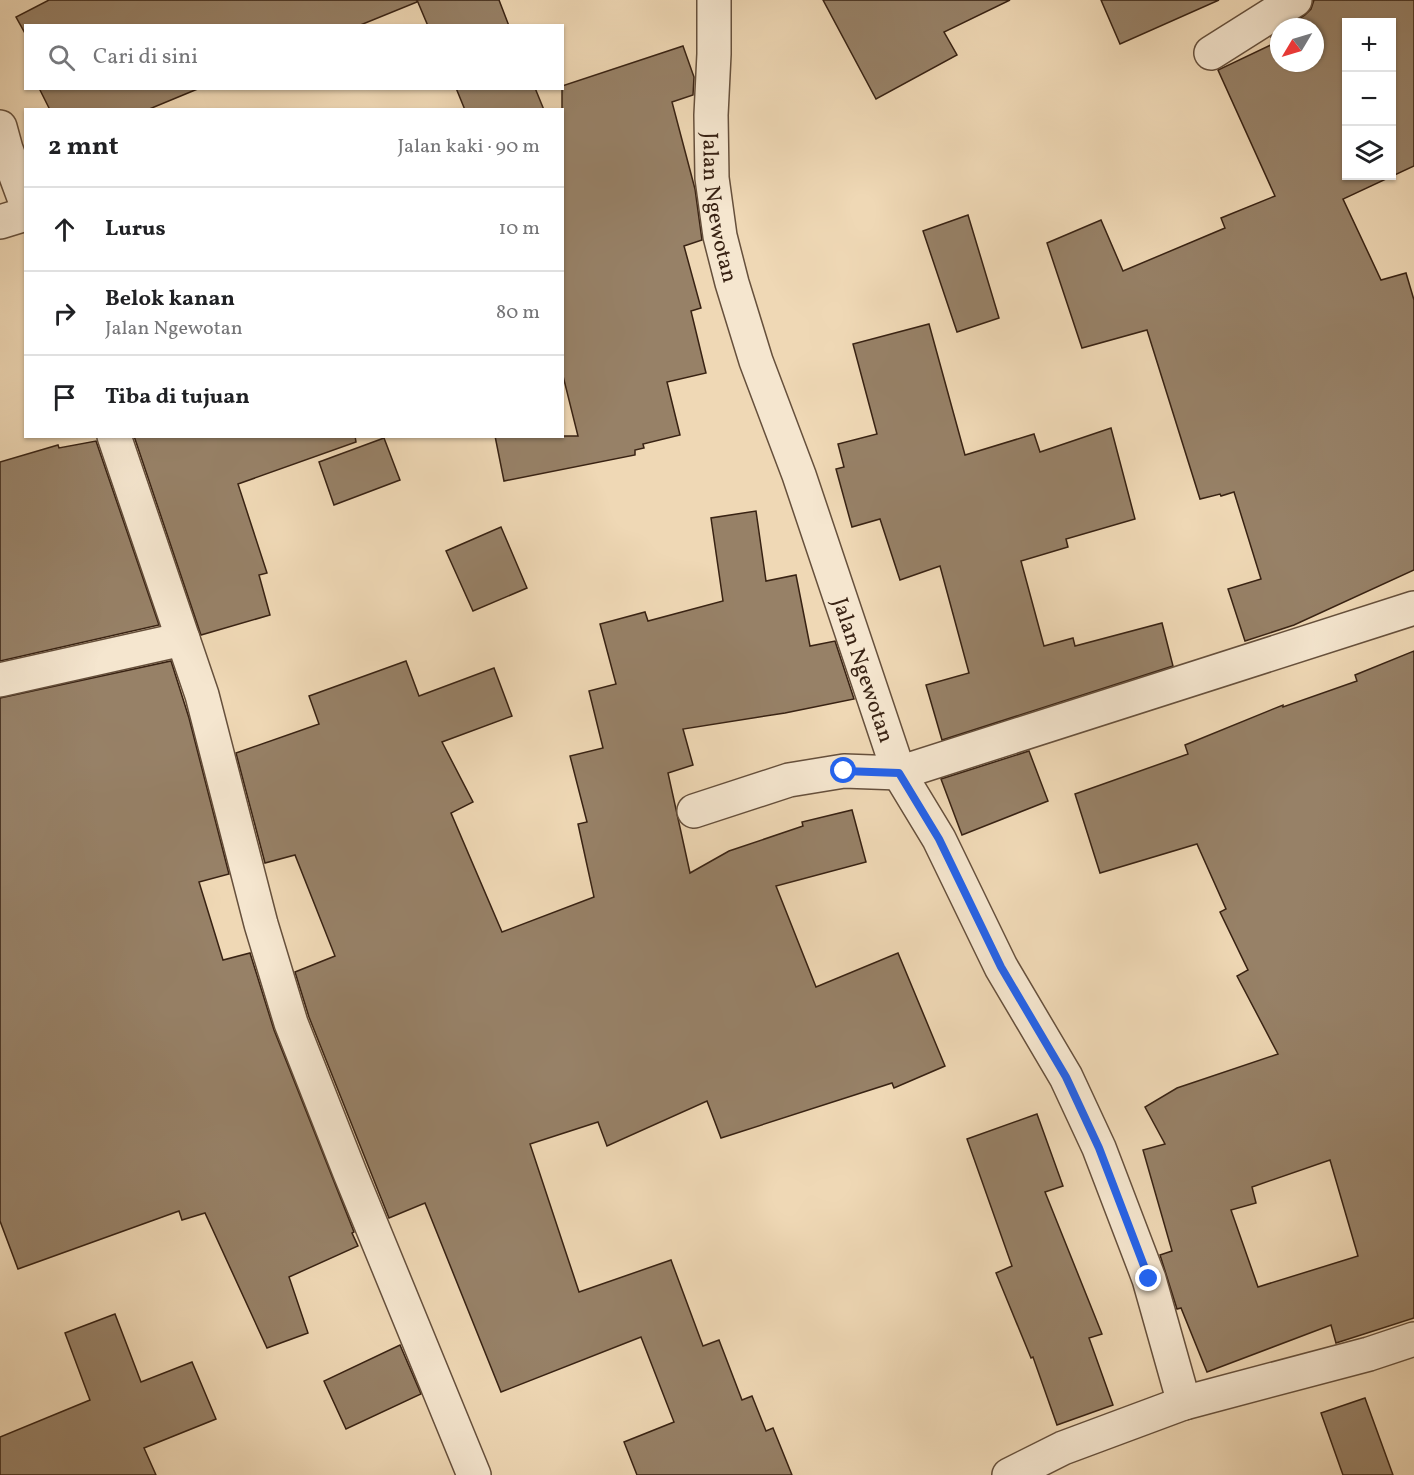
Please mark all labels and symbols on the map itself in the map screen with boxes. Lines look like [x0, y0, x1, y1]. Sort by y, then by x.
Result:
north arrow [1270, 18, 1324, 72]
street label: Jalan Ngewotan [693, 132, 744, 286]
street label: Jalan Ngewotan [823, 594, 901, 747]
route start [830, 757, 856, 783]
route end [1135, 1265, 1161, 1291]

